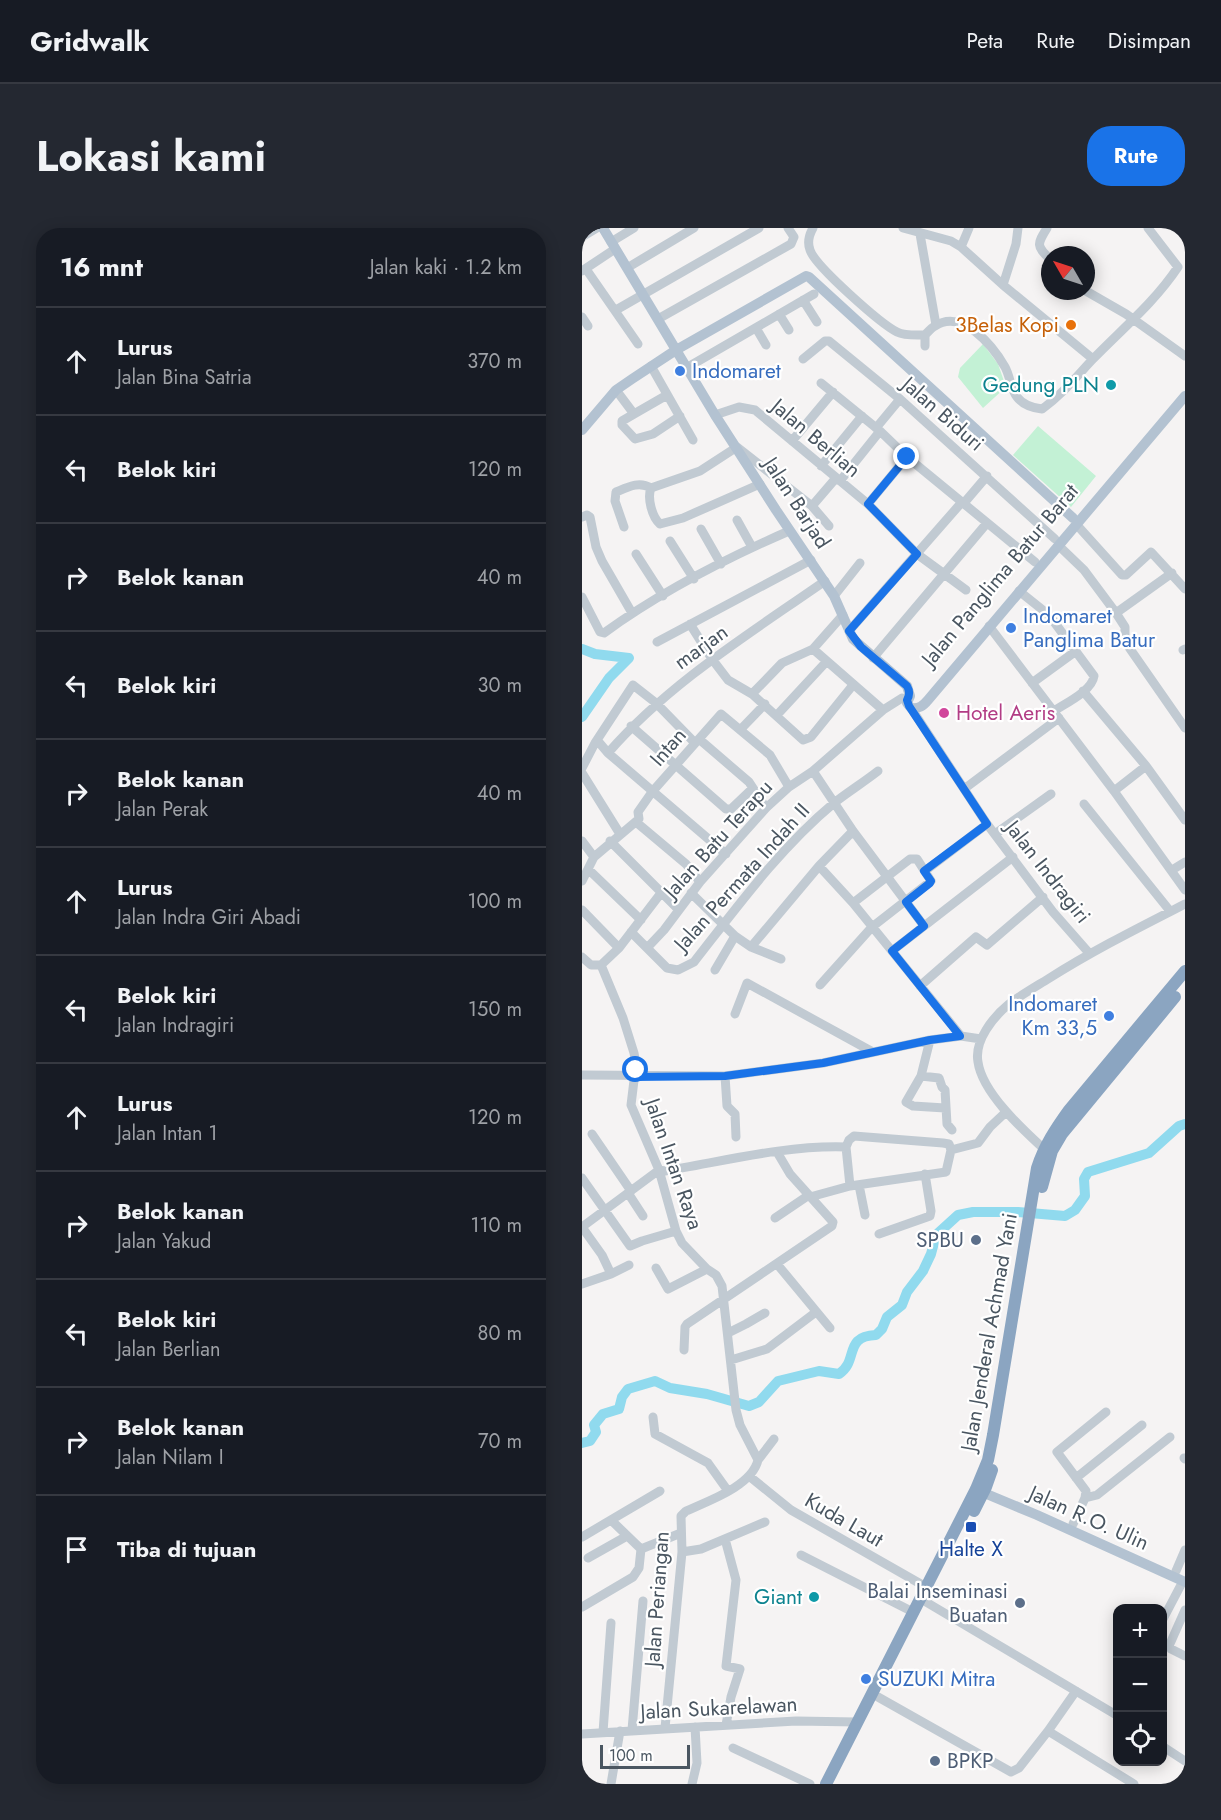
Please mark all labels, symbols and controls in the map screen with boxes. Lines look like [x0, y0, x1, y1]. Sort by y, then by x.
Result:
text: Gridwalk [30, 21, 149, 62]
text: Peta [966, 26, 1003, 56]
text: Rute [1036, 26, 1075, 56]
text: Disimpan [1108, 26, 1191, 56]
text: Lokasi kami [36, 126, 266, 187]
button: Rute [1087, 126, 1185, 186]
north arrow [1041, 246, 1095, 300]
text: 16 mnt [60, 248, 143, 286]
text: Jalan kaki · 1.2 km [370, 253, 522, 282]
place label: 3Belas Kopi [955, 310, 1059, 340]
marker: 3Belas Kopi [1064, 318, 1078, 332]
text: Lurus [117, 331, 173, 363]
icon: ahead [60, 345, 93, 378]
text: 370 m [467, 347, 522, 376]
place label: Indomaret [692, 356, 781, 386]
text: Jalan Bina Satria [117, 363, 252, 392]
marker: Indomaret [673, 364, 687, 378]
street label: Jalan Biduri [893, 368, 991, 458]
place label: Gedung PLN [982, 370, 1099, 400]
marker: Gedung PLN [1104, 378, 1118, 392]
street label: Jalan Berlian [762, 390, 867, 484]
route end [893, 443, 919, 469]
street label: Jalan Barjad [755, 449, 838, 555]
icon: left [60, 453, 93, 486]
text: Belok kiri [117, 453, 216, 485]
text: 120 m [468, 455, 522, 484]
street label: Jalan Panglima Batur Barat [913, 477, 1085, 675]
icon: right [60, 561, 93, 594]
text: Belok kanan [117, 561, 244, 593]
text: 40 m [477, 563, 522, 592]
place label: Indomaret Panglima Batur [1023, 601, 1156, 655]
street label: marjan [668, 617, 734, 677]
marker: Indomaret Panglima Batur [1004, 621, 1018, 635]
icon: left [60, 669, 93, 702]
text: Belok kiri [117, 669, 216, 701]
text: 30 m [477, 671, 522, 700]
place label: Hotel Aeris [956, 698, 1055, 728]
marker: Hotel Aeris [937, 706, 951, 720]
street label: Intan [643, 721, 693, 773]
text: Belok kanan [117, 763, 244, 795]
street label: Jalan Batu Terapu [655, 773, 779, 907]
icon: right [60, 777, 93, 810]
text: 40 m [477, 779, 522, 808]
text: Jalan Perak [117, 795, 208, 824]
street label: Jalan Permata Indah II [665, 796, 817, 960]
street label: Jalan Indragiri [996, 812, 1098, 930]
text: Lurus [117, 871, 173, 903]
icon: ahead [60, 885, 93, 918]
text: 100 m [467, 887, 522, 916]
text: Jalan Indra Giri Abadi [117, 903, 301, 932]
text: Belok kiri [117, 979, 216, 1011]
place label: Indomaret Km 33,5 [1008, 989, 1097, 1043]
icon: left [60, 993, 93, 1026]
text: 150 m [468, 995, 522, 1024]
marker: Indomaret Km 33,5 [1102, 1009, 1116, 1023]
text: Jalan Indragiri [117, 1011, 234, 1040]
route start [622, 1056, 648, 1082]
text: Lurus [117, 1087, 173, 1119]
street label: Jalan Intan Raya [637, 1091, 711, 1234]
icon: ahead [60, 1101, 93, 1134]
text: 120 m [468, 1103, 522, 1132]
text: Jalan Intan 1 [117, 1119, 217, 1148]
text: Belok kanan [117, 1195, 244, 1227]
icon: right [60, 1209, 93, 1242]
text: 110 m [470, 1211, 522, 1240]
street label: Jalan Jenderal Achmad Yani [953, 1211, 1025, 1456]
place label: SPBU [916, 1225, 964, 1255]
text: Jalan Yakud [117, 1227, 211, 1256]
marker: SPBU [969, 1233, 983, 1247]
text: Belok kiri [117, 1303, 216, 1335]
icon: left [60, 1317, 93, 1350]
text: 80 m [477, 1319, 522, 1348]
text: Jalan Berlian [117, 1335, 220, 1364]
text: Belok kanan [117, 1411, 244, 1443]
icon: right [60, 1425, 93, 1458]
text: 70 m [478, 1427, 522, 1456]
text: Jalan Nilam I [117, 1443, 224, 1472]
street label: Jalan R.O. Ulin [1021, 1477, 1154, 1558]
street label: Kuda Laut [799, 1485, 889, 1555]
marker: Halte X [964, 1520, 978, 1534]
street label: Jalan Periangan [637, 1530, 677, 1671]
icon: arrive [60, 1533, 93, 1566]
text: Tiba di tujuan [117, 1533, 256, 1565]
place label: Halte X [939, 1534, 1003, 1564]
place label: Balai Inseminasi Buatan [867, 1576, 1008, 1630]
place label: Giant [754, 1582, 802, 1612]
marker: Giant [807, 1590, 821, 1604]
marker: Balai Inseminasi Buatan [1013, 1596, 1027, 1610]
map controls [1113, 1604, 1167, 1766]
button: + [1113, 1604, 1167, 1658]
button: − [1113, 1658, 1167, 1712]
place label: SUZUKI Mitra [878, 1664, 995, 1694]
marker: SUZUKI Mitra [859, 1672, 873, 1686]
street label: Jalan Sukarelawan [637, 1689, 798, 1727]
button: locate [1113, 1712, 1167, 1766]
scale bar [600, 1742, 690, 1770]
text: 100 m [609, 1744, 653, 1767]
place label: BPKP [947, 1746, 994, 1776]
marker: BPKP [928, 1754, 942, 1768]

